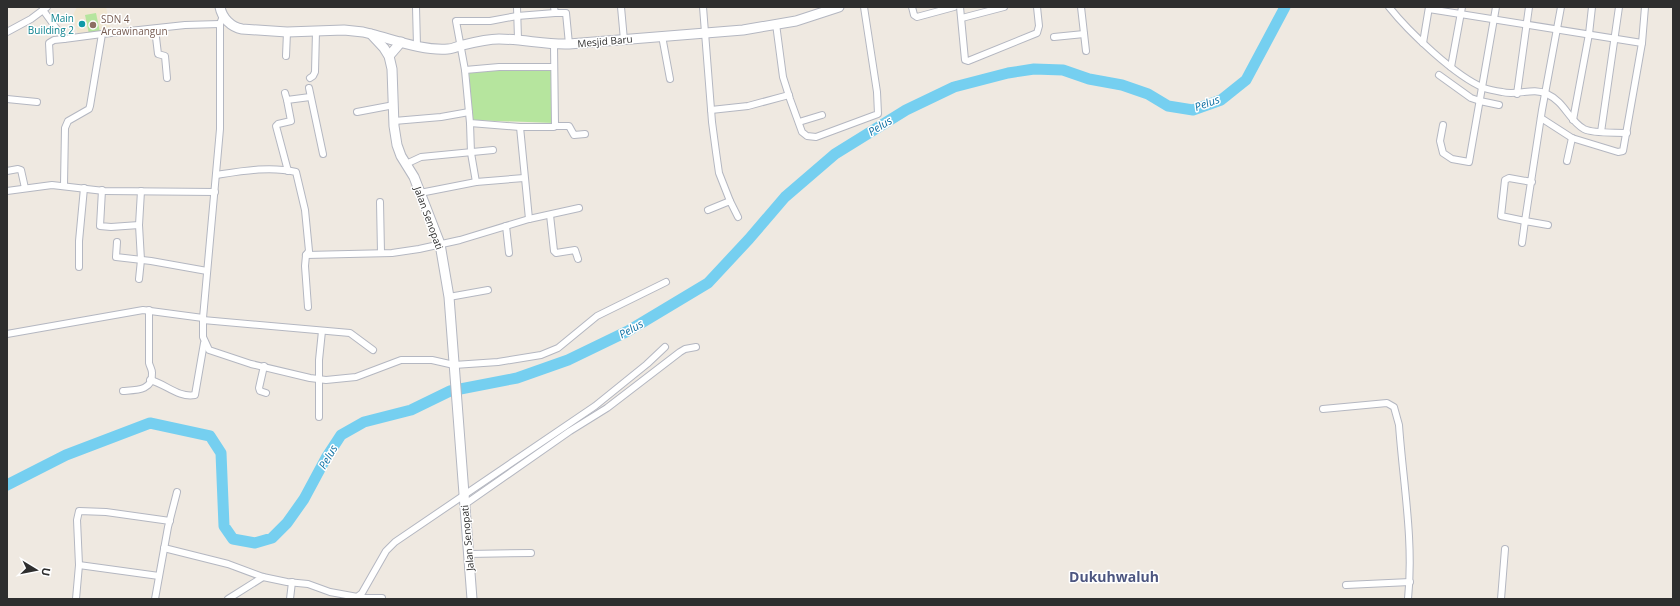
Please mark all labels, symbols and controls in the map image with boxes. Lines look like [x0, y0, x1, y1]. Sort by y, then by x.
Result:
place label: Main Building 2 [28, 11, 74, 37]
place label: SDN 4 Arcawinangun [101, 12, 168, 38]
marker: Main Building 2 [77, 19, 87, 29]
marker: SDN 4 Arcawinangun [88, 20, 98, 30]
street label: Mesjid Baru [577, 32, 633, 50]
water label: Pelus [1192, 91, 1222, 114]
water label: Pelus [865, 112, 895, 139]
street label: Jalan Senopati [411, 184, 447, 251]
water label: Pelus [616, 316, 646, 341]
water label: Pelus [315, 442, 341, 472]
street label: Jalan Senopati [457, 504, 477, 573]
north arrow [16, 550, 56, 590]
text: U [38, 566, 54, 577]
district label: Dukuhwaluh [1069, 567, 1159, 586]

